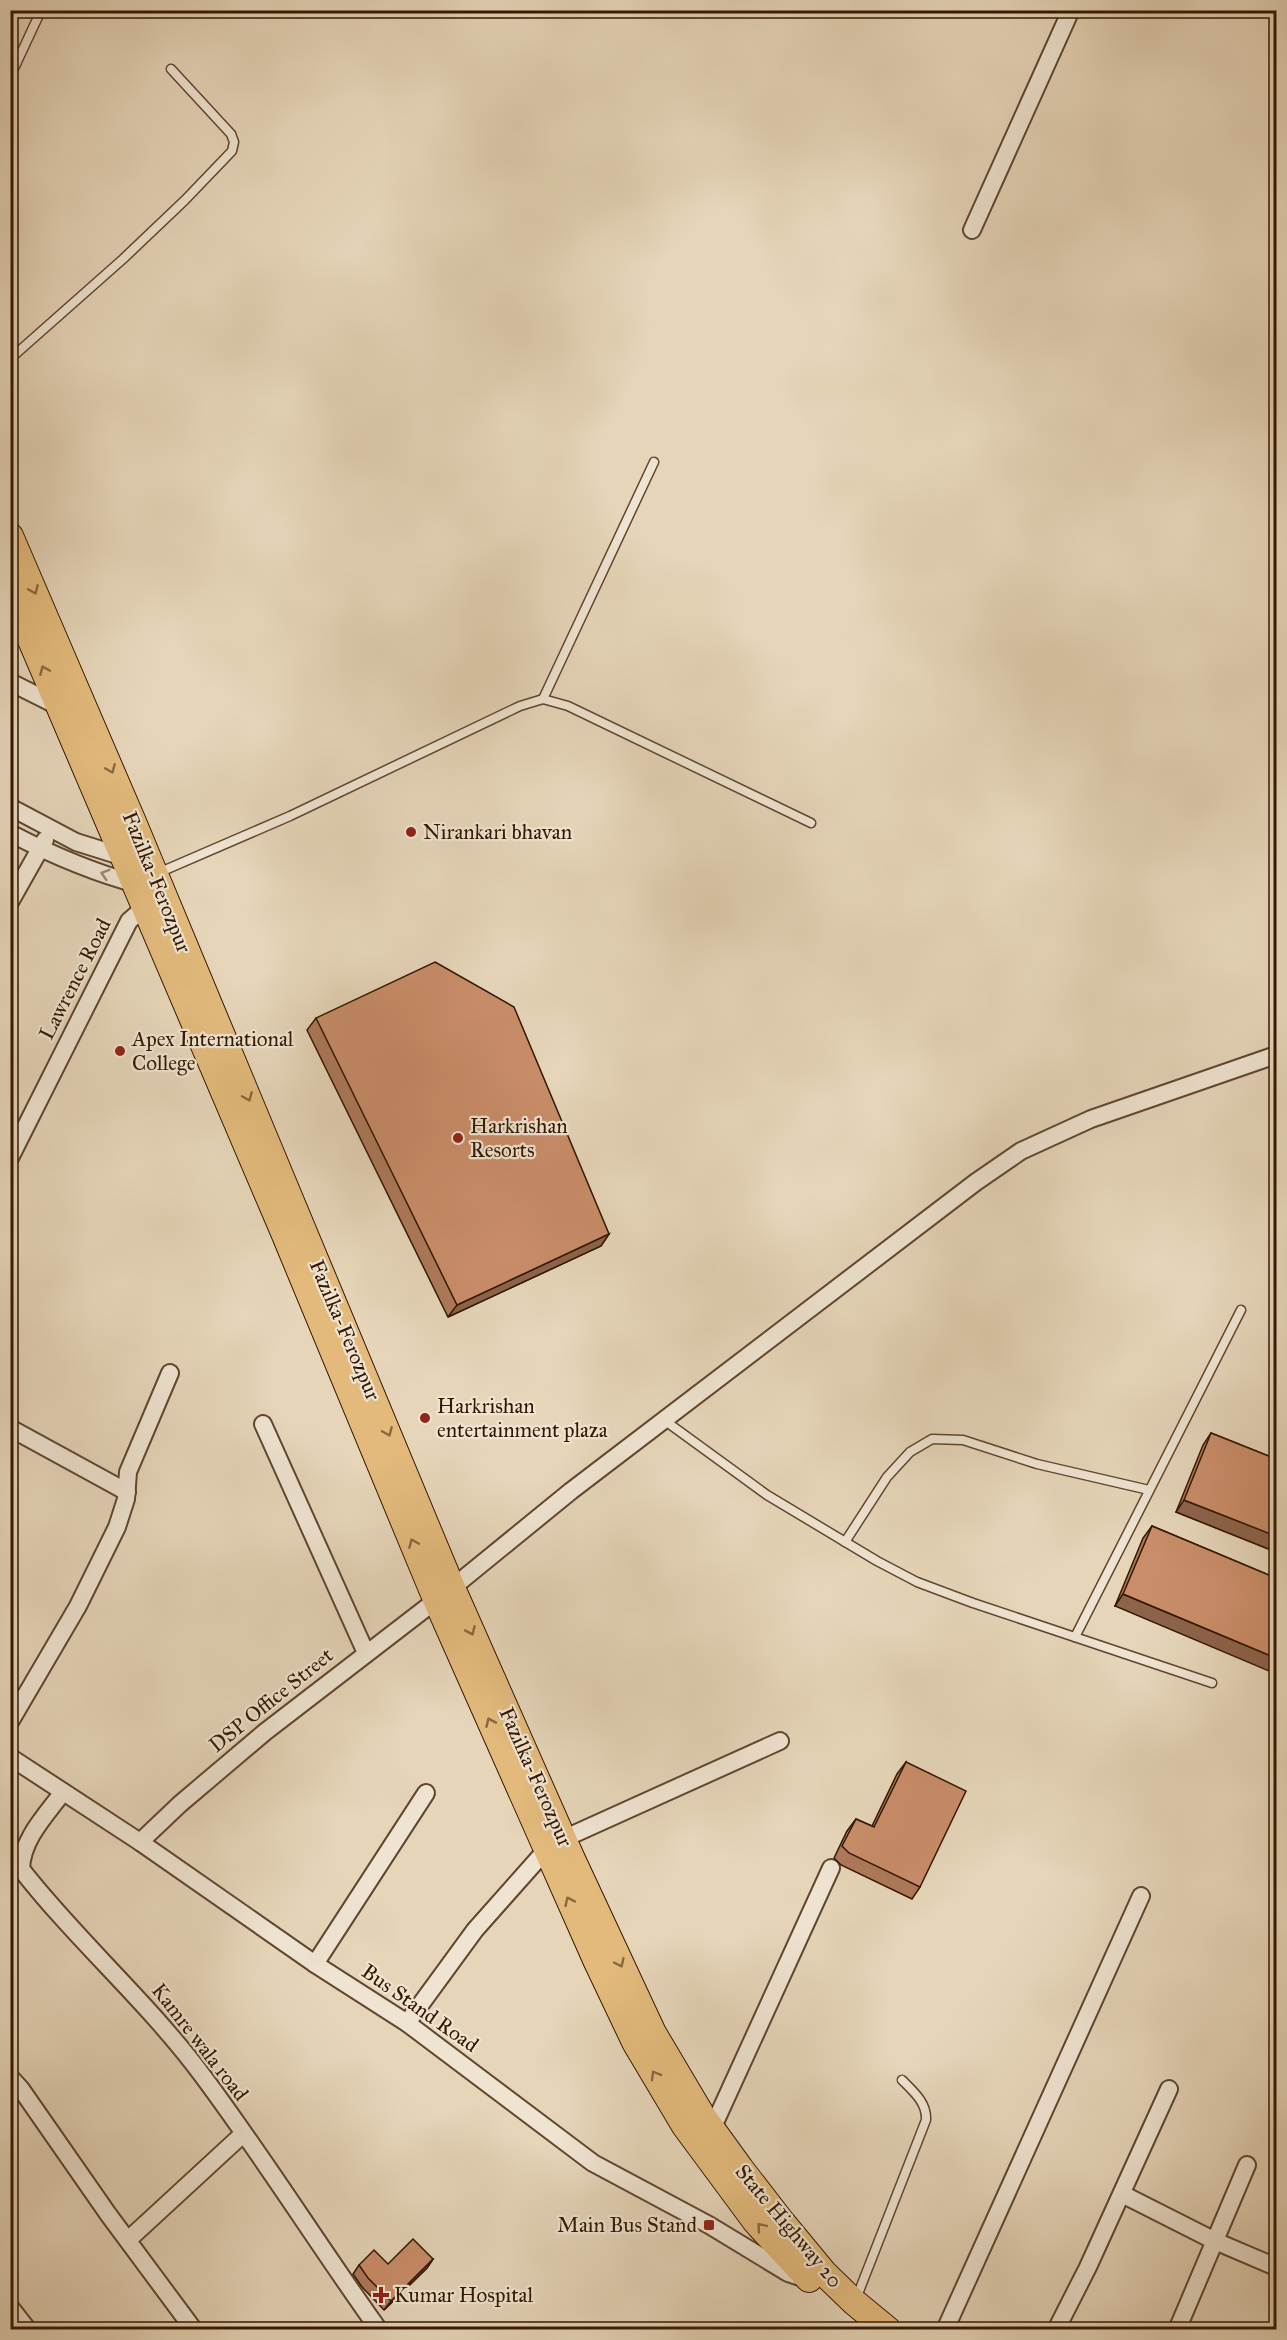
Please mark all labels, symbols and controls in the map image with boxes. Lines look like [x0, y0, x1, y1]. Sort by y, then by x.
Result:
one-way arrow [26, 584, 38, 595]
one-way arrow [39, 666, 51, 677]
one-way arrow [103, 763, 115, 774]
street label: Fazilka-Ferozpur [117, 807, 197, 957]
place label: Nirankari bhavan [423, 819, 572, 845]
marker: Nirankari bhavan [404, 825, 418, 839]
one-way arrow [100, 869, 111, 881]
street label: Lawrence Road [33, 914, 117, 1044]
place label: Apex International College [131, 1026, 294, 1076]
marker: Apex International College [113, 1044, 127, 1058]
one-way arrow [241, 1091, 253, 1102]
place label: Harkrishan Resorts [470, 1113, 568, 1163]
marker: Harkrishan Resorts [451, 1131, 465, 1145]
street label: Fazilka-Ferozpur [304, 1256, 386, 1404]
place label: Harkrishan entertainment plaza [437, 1393, 608, 1443]
marker: Harkrishan entertainment plaza [418, 1411, 432, 1425]
one-way arrow [381, 1426, 393, 1437]
one-way arrow [408, 1539, 420, 1550]
one-way arrow [464, 1625, 476, 1636]
street label: DSP Office Street [204, 1642, 339, 1758]
street label: Fazilka-Ferozpur [494, 1703, 578, 1851]
one-way arrow [485, 1718, 497, 1729]
one-way arrow [565, 1896, 577, 1907]
one-way arrow [612, 1956, 624, 1967]
street label: Bus Stand Road [357, 1958, 484, 2058]
street label: Kamre wala road [146, 1978, 254, 2106]
one-way arrow [651, 2071, 662, 2081]
street label: State Highway 20 [730, 2159, 848, 2293]
place label: Main Bus Stand [557, 2212, 697, 2238]
marker: Main Bus Stand [702, 2218, 716, 2232]
one-way arrow [758, 2223, 769, 2234]
place label: Kumar Hospital [394, 2282, 533, 2308]
marker: Kumar Hospital [372, 2286, 390, 2304]

